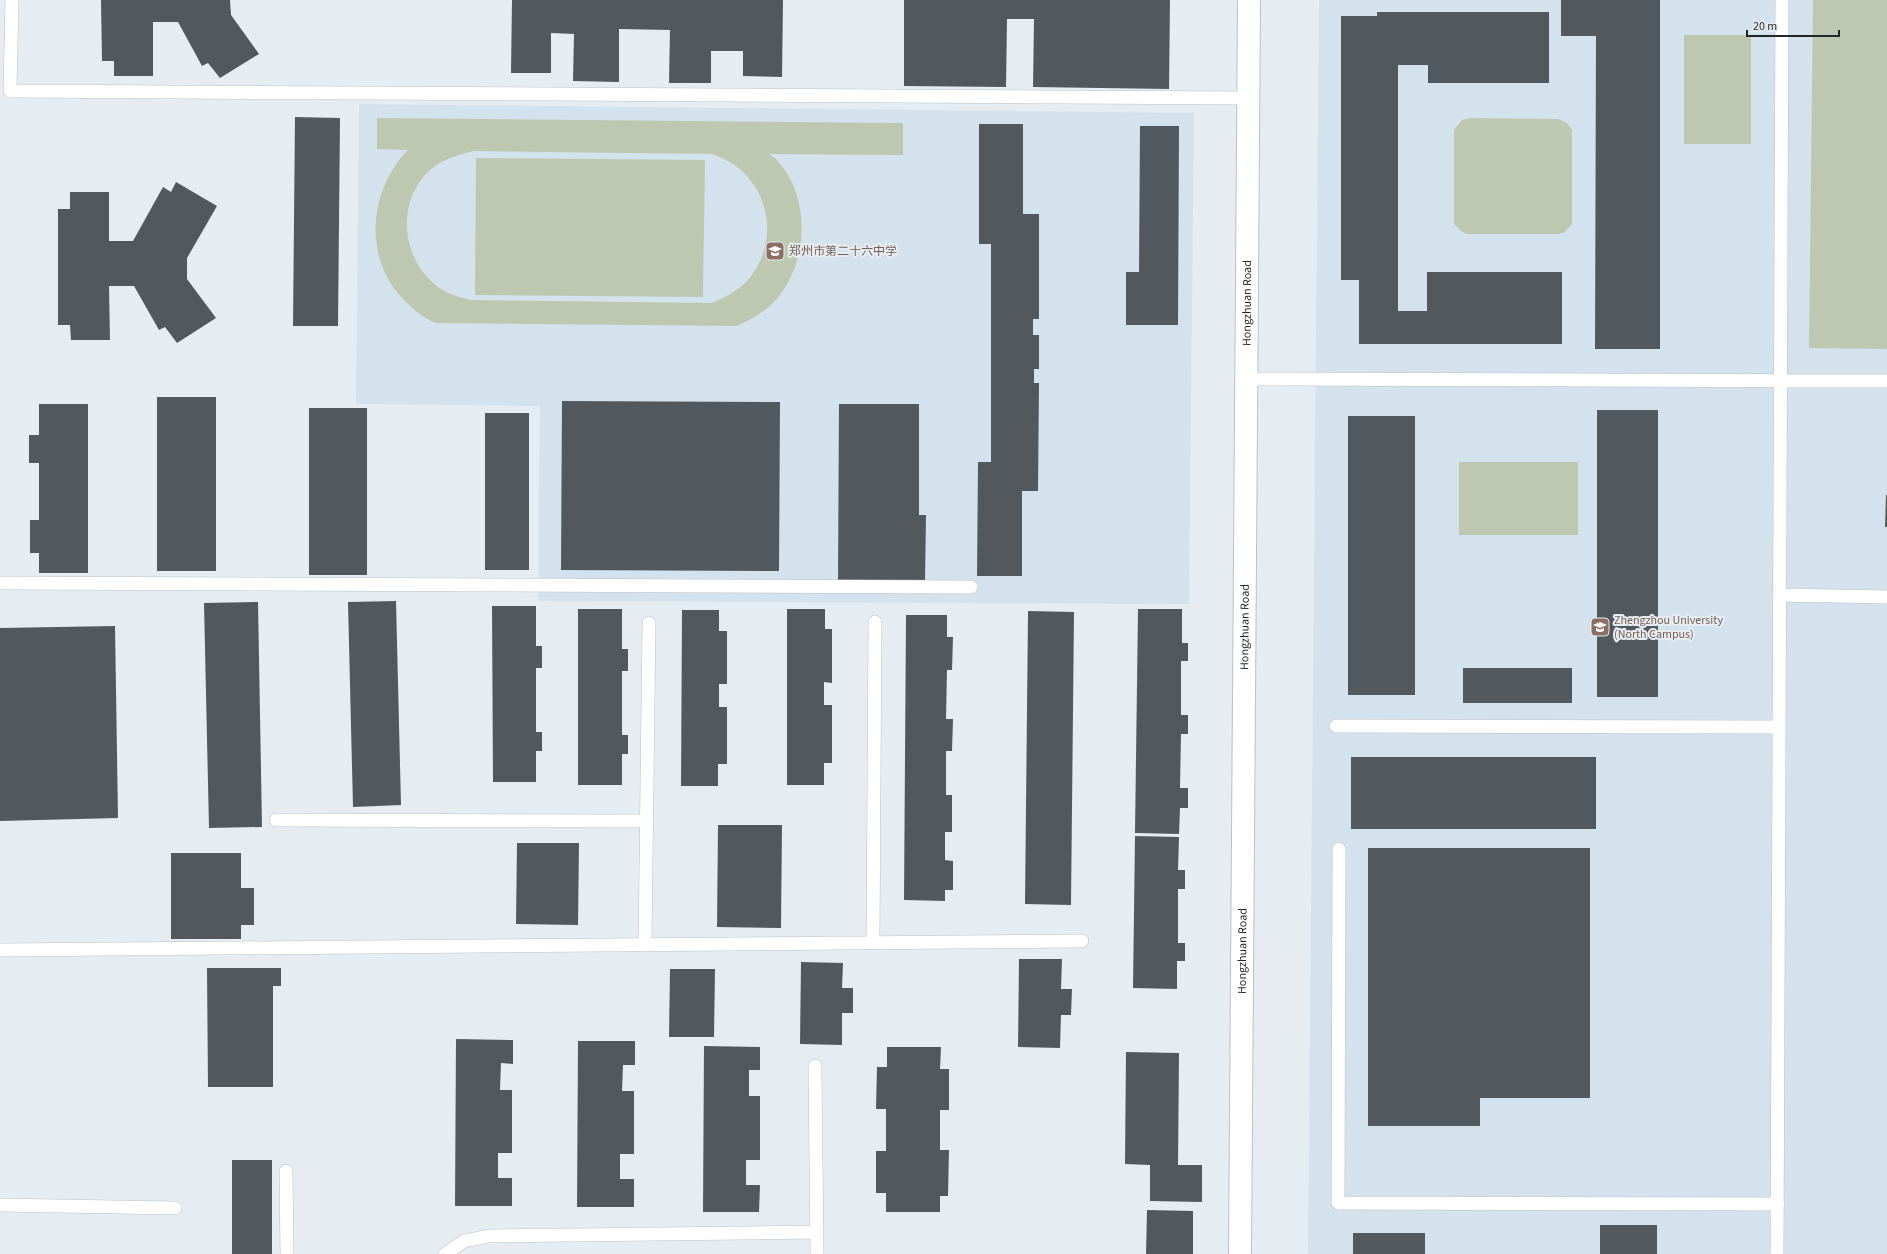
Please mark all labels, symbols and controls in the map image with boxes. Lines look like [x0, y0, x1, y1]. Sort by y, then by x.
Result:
scale bar [1747, 12, 1839, 38]
text: 20 m [1753, 18, 1777, 35]
school or university icon: 郑州市第二十六中学 [764, 240, 786, 262]
place label: 郑州市第二十六中学 [789, 243, 897, 260]
street label: Hongzhuan Road [1238, 260, 1256, 346]
street label: Hongzhuan Road [1236, 584, 1253, 670]
place label: Zhengzhou University (North Campus) [1614, 612, 1723, 643]
school or university icon: Zhengzhou University (North Campus) [1589, 616, 1611, 638]
street label: Hongzhuan Road [1233, 908, 1251, 994]

